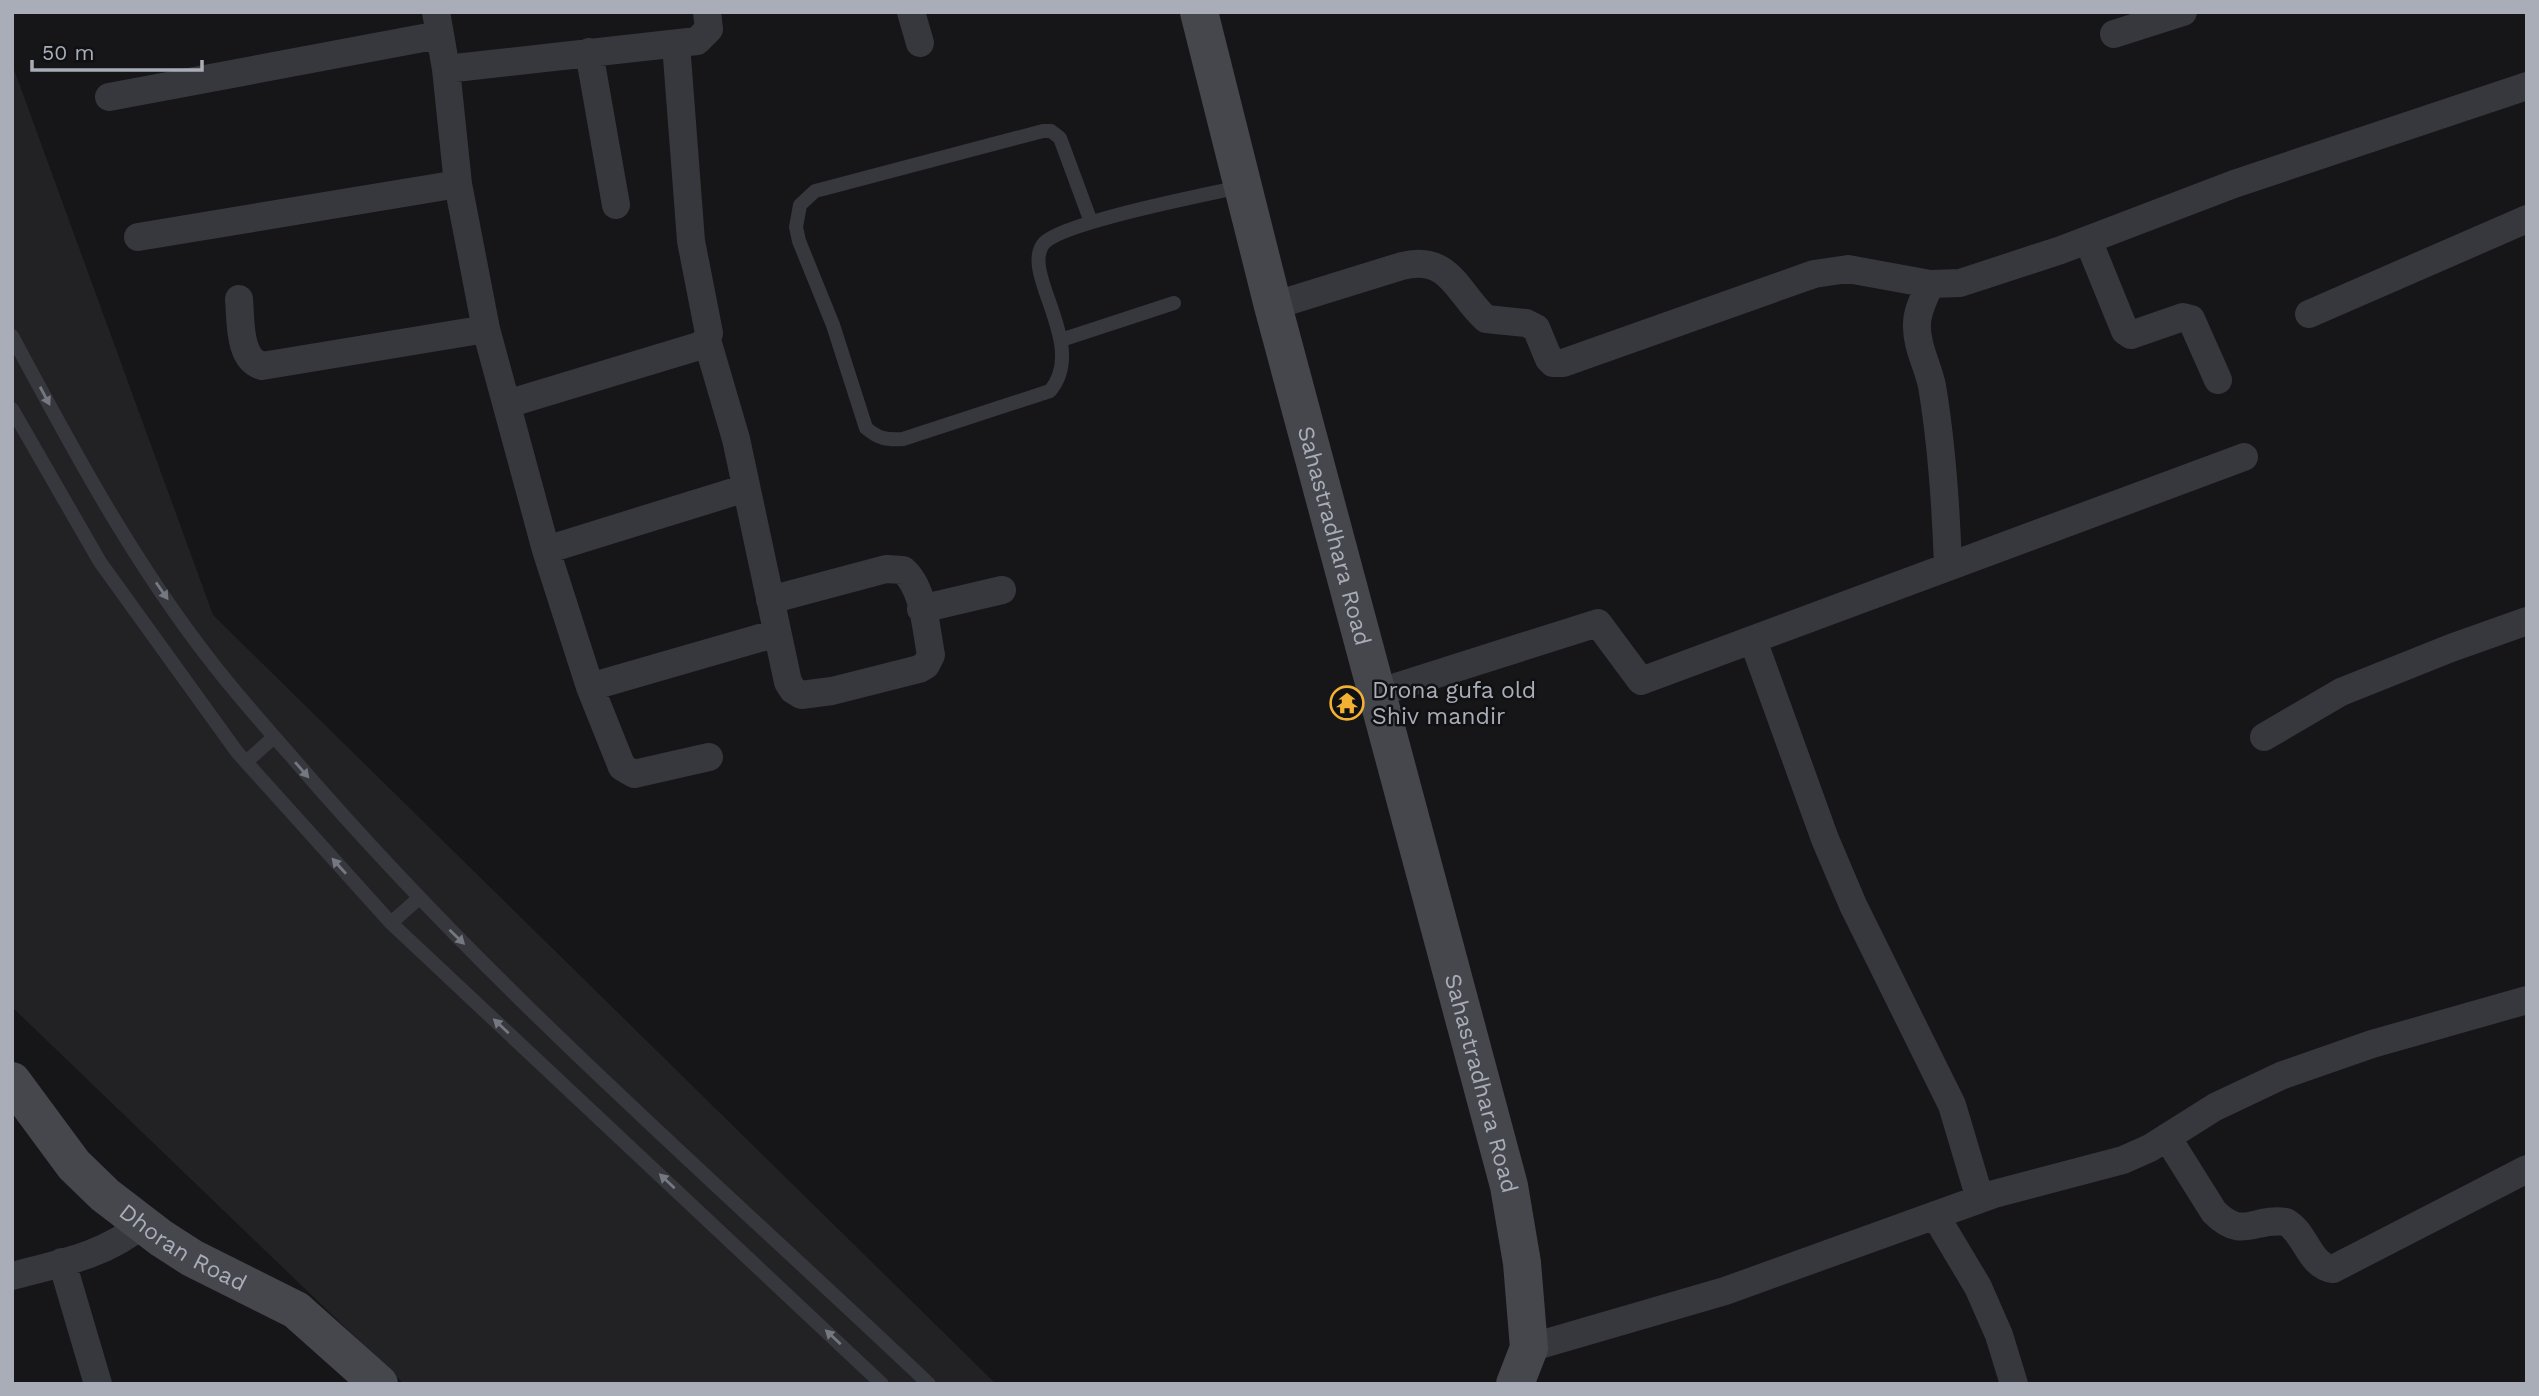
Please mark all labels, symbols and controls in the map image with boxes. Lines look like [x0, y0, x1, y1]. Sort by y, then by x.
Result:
scale bar [32, 28, 201, 72]
text: 50 m [42, 40, 94, 65]
one-way arrow [39, 387, 51, 406]
street label: Sahastradhara Road [1292, 423, 1377, 648]
one-way arrow [155, 582, 169, 600]
place label: Drona gufa old Shiv mandir [1372, 677, 1536, 730]
temple icon: Drona gufa old Shiv mandir [1328, 684, 1366, 722]
one-way arrow [294, 761, 310, 779]
one-way arrow [332, 857, 348, 874]
one-way arrow [448, 928, 465, 944]
street label: Sahastradhara Road [1439, 971, 1524, 1196]
one-way arrow [493, 1018, 510, 1034]
one-way arrow [659, 1174, 676, 1190]
street label: Dhoran Road [114, 1198, 251, 1297]
one-way arrow [824, 1329, 841, 1345]

